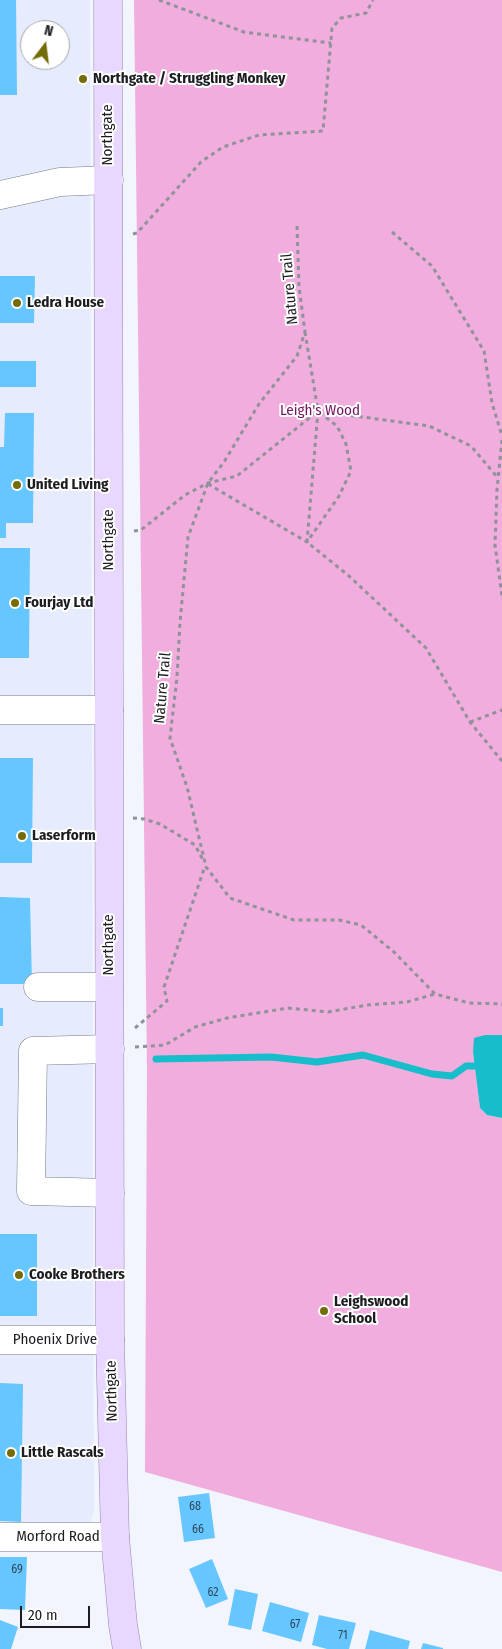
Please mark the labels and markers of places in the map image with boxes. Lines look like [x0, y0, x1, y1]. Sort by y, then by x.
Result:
place label: Northgate / Struggling Monkey [93, 70, 285, 88]
marker: Northgate / Struggling Monkey [77, 73, 89, 85]
place label: Ledra House [27, 294, 104, 312]
marker: Ledra House [11, 297, 23, 309]
place label: United Living [27, 476, 109, 494]
marker: United Living [11, 479, 23, 491]
place label: Fourjay Ltd [25, 594, 93, 612]
marker: Fourjay Ltd [9, 597, 21, 609]
place label: Laserform [32, 827, 96, 845]
marker: Laserform [16, 830, 28, 842]
place label: Cooke Brothers [29, 1266, 125, 1284]
marker: Cooke Brothers [13, 1269, 25, 1281]
place label: Leighswood School [334, 1293, 408, 1328]
marker: Leighswood School [318, 1305, 330, 1317]
place label: Little Rascals [21, 1444, 104, 1462]
marker: Little Rascals [5, 1447, 17, 1459]

